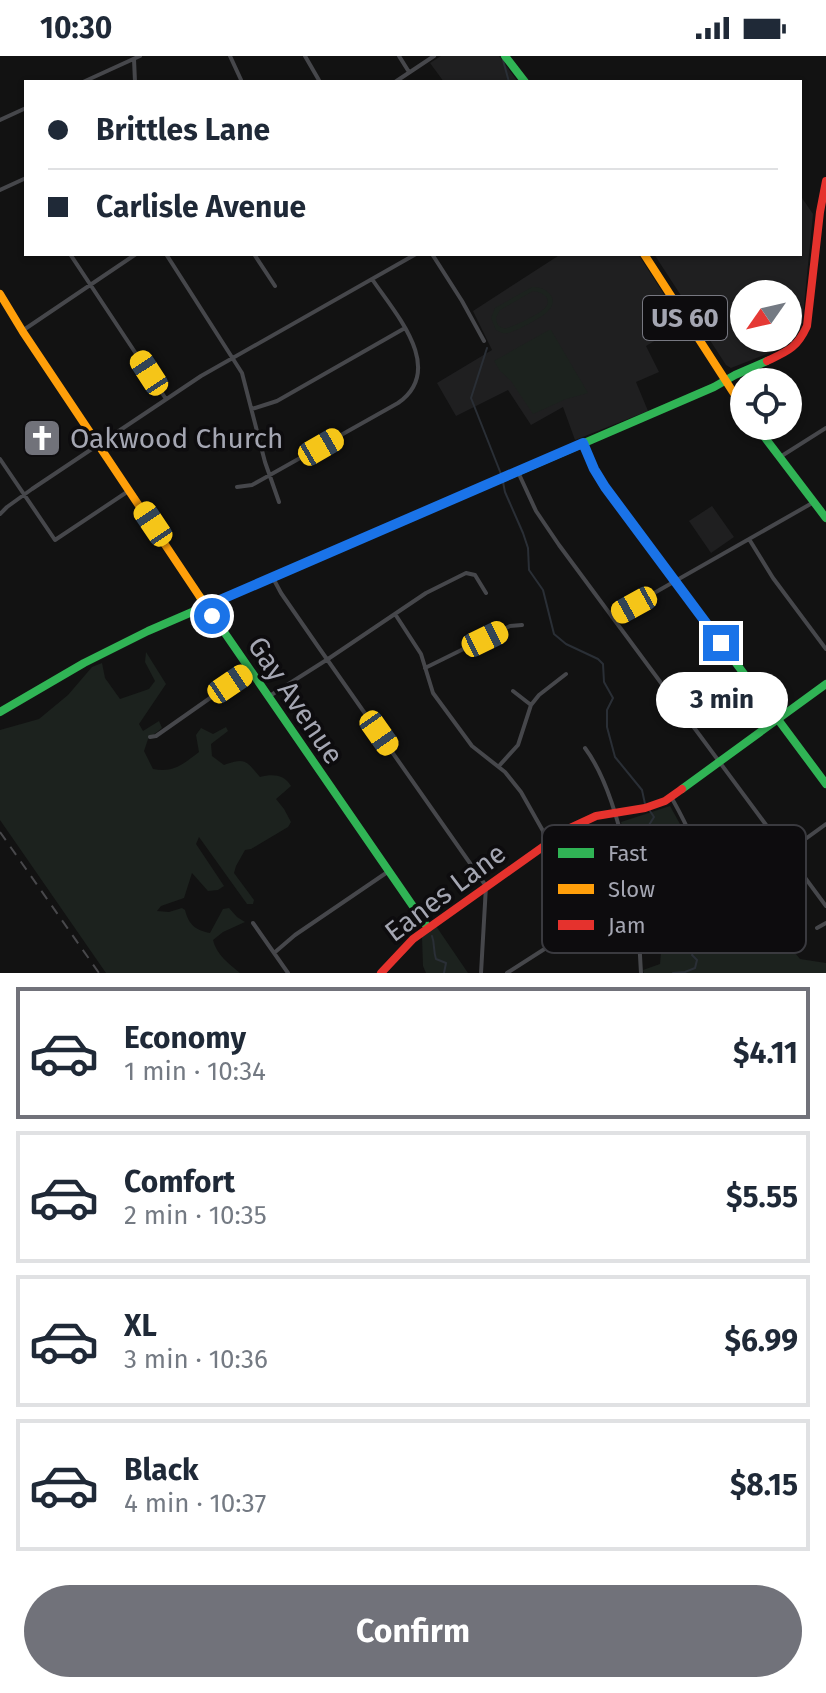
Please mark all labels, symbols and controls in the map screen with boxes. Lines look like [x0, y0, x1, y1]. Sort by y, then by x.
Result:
text: 10:30 [40, 10, 112, 46]
text: Brittles Lane [96, 112, 270, 148]
text: Carlisle Avenue [96, 189, 306, 225]
north arrow [730, 280, 802, 352]
map controls [730, 280, 802, 440]
road number: US 60 [643, 296, 727, 340]
car [126, 346, 172, 400]
button: locate [730, 368, 802, 440]
church icon: Oakwood Church [21, 417, 63, 459]
place label: Oakwood Church [70, 422, 283, 455]
car [294, 425, 348, 469]
car [130, 497, 176, 551]
car [607, 583, 661, 627]
route start [194, 598, 230, 634]
car [458, 618, 512, 660]
route end [703, 625, 739, 661]
street label: Gay Avenue [241, 630, 350, 770]
car [203, 661, 257, 707]
callout: 3 min [655, 671, 787, 727]
text: 3 min [690, 684, 754, 715]
car [355, 706, 403, 760]
legend [542, 825, 806, 953]
street label: Eanes Lane [378, 836, 512, 948]
text: Fast [608, 840, 648, 867]
text: Slow [608, 876, 655, 903]
text: Jam [608, 912, 646, 939]
icon: car [28, 1017, 100, 1089]
text: Economy [124, 1020, 246, 1056]
text: $4.11 [733, 1035, 798, 1071]
text: 1 min · 10:34 [124, 1056, 266, 1087]
icon: car [28, 1161, 100, 1233]
text: Comfort [124, 1164, 235, 1200]
text: $5.55 [726, 1179, 798, 1215]
text: 2 min · 10:35 [124, 1200, 267, 1231]
icon: car [28, 1305, 100, 1377]
text: XL [124, 1308, 157, 1344]
text: $6.99 [724, 1323, 798, 1359]
text: 3 min · 10:36 [124, 1344, 268, 1375]
icon: car [28, 1449, 100, 1521]
text: Black [124, 1452, 199, 1488]
text: $8.15 [730, 1467, 798, 1503]
text: 4 min · 10:37 [124, 1488, 266, 1519]
button: Confirm [24, 1585, 802, 1677]

